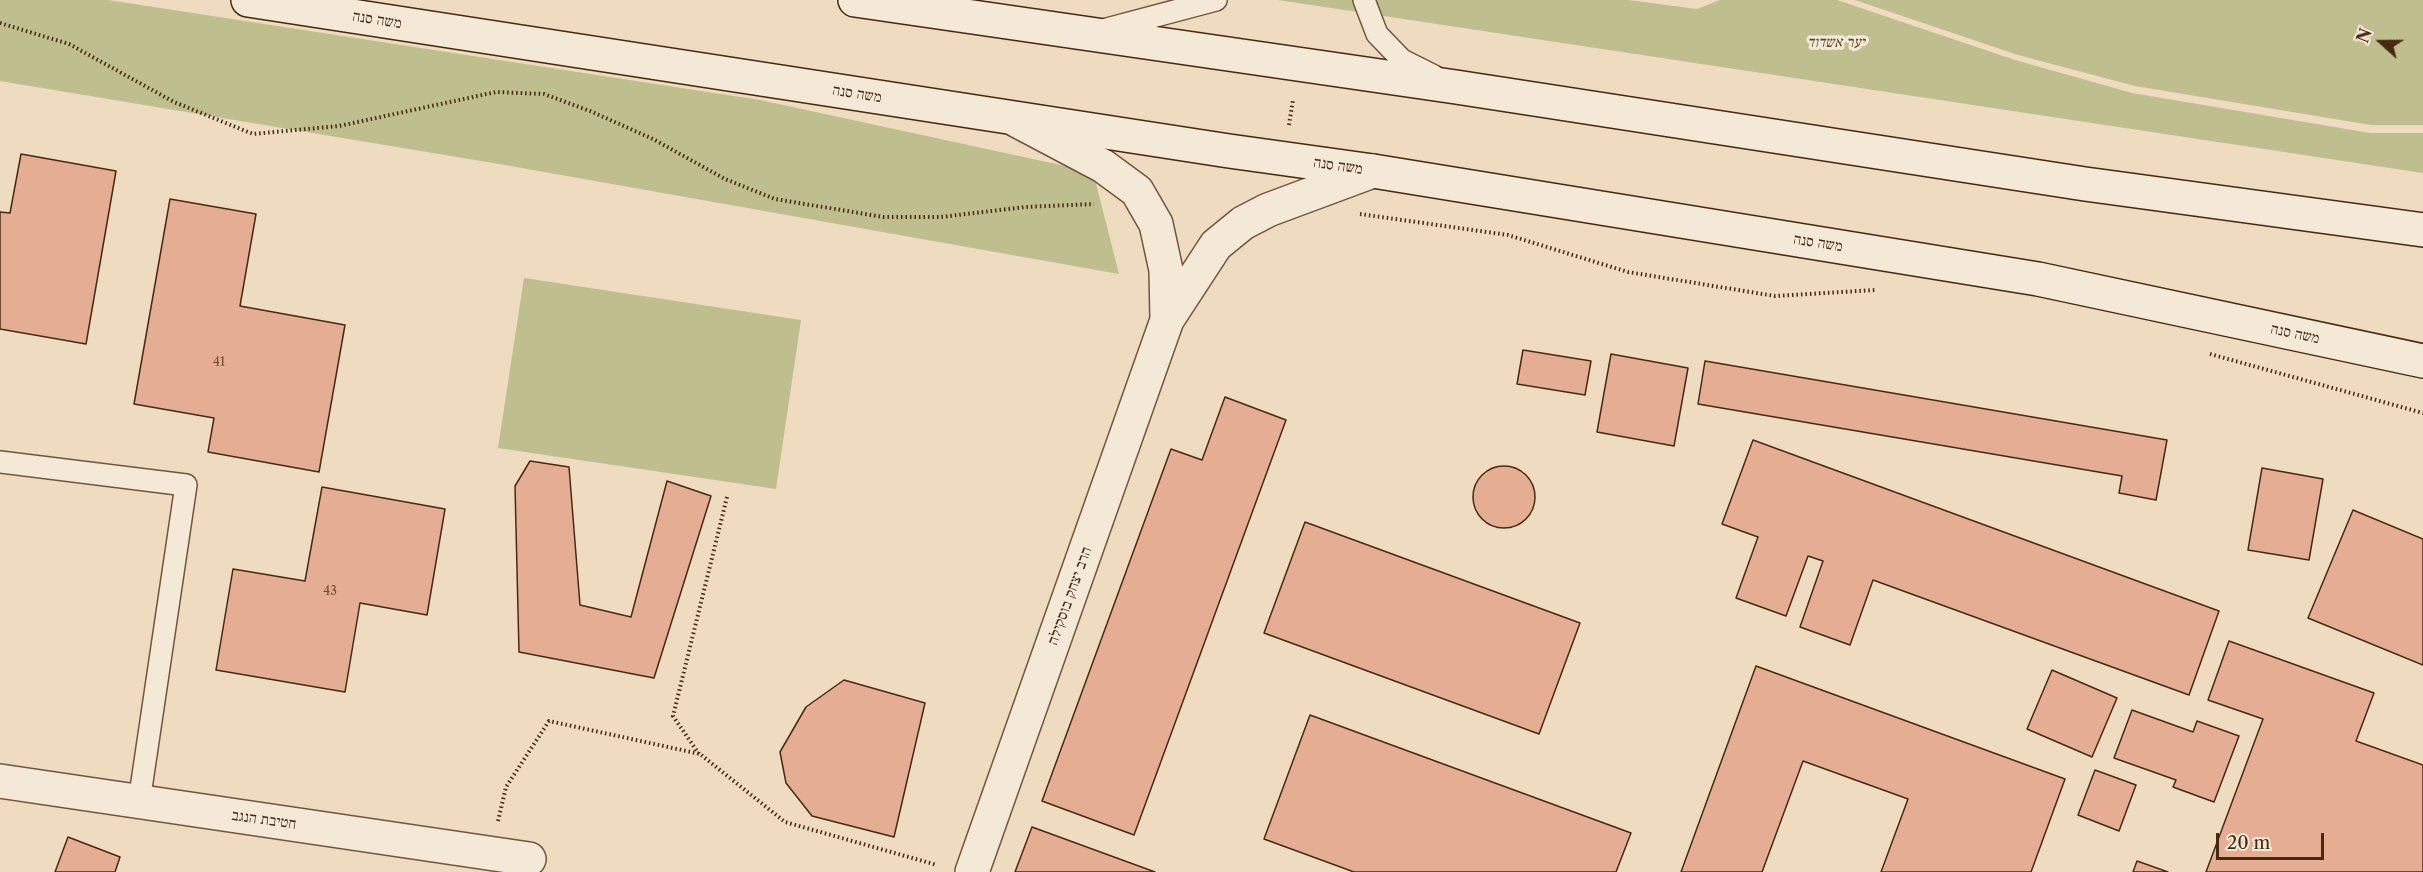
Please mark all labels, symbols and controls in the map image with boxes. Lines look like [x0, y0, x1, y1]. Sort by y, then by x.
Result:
street label: משה סנה [351, 7, 403, 33]
north arrow [2351, 12, 2411, 72]
text: N [2352, 25, 2376, 46]
park label: יער אשדוד [1807, 34, 1865, 52]
street label: משה סנה [831, 81, 883, 107]
street label: משה סנה [1312, 154, 1364, 178]
street label: משה סנה [1792, 230, 1844, 256]
street label: משה סנה [2269, 320, 2321, 348]
house number: 41 [213, 356, 225, 370]
street label: הרב יצחק בוסקילה [1044, 545, 1096, 647]
house number: 43 [323, 585, 337, 599]
street label: חטיבת הנגב [230, 807, 298, 833]
scale bar [2219, 821, 2327, 859]
text: 20 m [2227, 832, 2270, 854]

